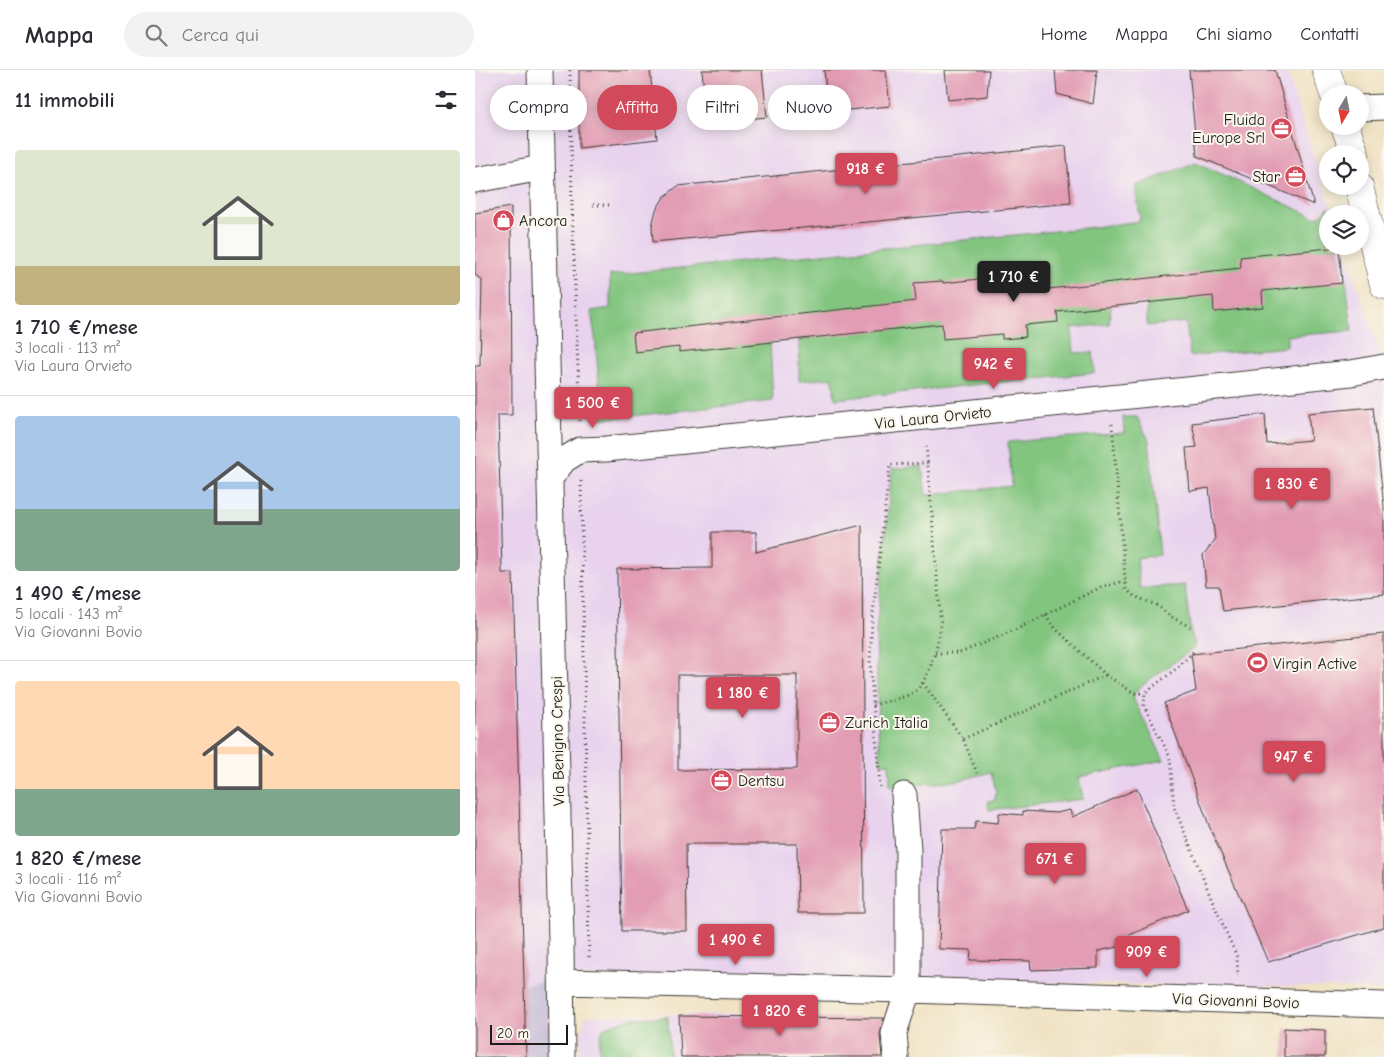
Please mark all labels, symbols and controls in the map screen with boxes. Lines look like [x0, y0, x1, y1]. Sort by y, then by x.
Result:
search box [124, 12, 474, 57]
text: Mappa [25, 21, 94, 49]
icon: search [142, 21, 170, 49]
text: Cerca qui [182, 24, 259, 46]
text: Home [1041, 24, 1087, 45]
text: Mappa [1115, 24, 1168, 45]
text: Chi siamo [1196, 24, 1272, 45]
text: Contatti [1300, 24, 1359, 45]
chip: Compra [490, 85, 587, 130]
chip: Affitta [597, 85, 677, 130]
chip: Filtri [687, 85, 758, 130]
chip: Nuovo [768, 85, 851, 130]
north arrow [1319, 85, 1369, 135]
map controls [1319, 85, 1369, 255]
icon: filters [432, 86, 460, 114]
text: 11 immobili [15, 88, 115, 112]
place label: Fluida Europe Srl [1192, 111, 1265, 147]
office icon: Fluida Europe Srl [1269, 116, 1293, 140]
button: locate [1319, 145, 1369, 195]
pin: 918 € [831, 152, 901, 195]
text: 918 € [846, 160, 886, 178]
office icon: Star [1284, 164, 1308, 188]
place label: Star [1252, 168, 1281, 186]
icon: home [193, 183, 283, 273]
button: layers [1319, 205, 1369, 255]
shop icon: Ancora [491, 208, 515, 232]
place label: Ancora [519, 212, 568, 230]
pin: 1 710 € [968, 260, 1060, 303]
text: 1 710 € [988, 268, 1040, 286]
text: 1 710 €/mese [15, 315, 138, 339]
text: 3 locali · 113 m² [15, 339, 120, 357]
pin: 942 € [959, 348, 1029, 390]
text: 942 € [974, 355, 1014, 373]
text: Via Laura Orvieto [15, 357, 132, 375]
pin: 1 500 € [547, 386, 639, 429]
text: 1 500 € [565, 394, 621, 412]
street label: Via Laura Orvieto [874, 403, 992, 433]
icon: home [193, 448, 283, 538]
pin: 1 830 € [1246, 468, 1338, 510]
text: 1 830 € [1265, 475, 1319, 493]
text: 1 490 €/mese [15, 581, 141, 605]
text: 5 locali · 143 m² [15, 605, 122, 623]
text: Via Giovanni Bovio [15, 623, 142, 641]
sports icon: Virgin Active [1245, 651, 1269, 675]
place label: Virgin Active [1273, 655, 1357, 673]
street label: Via Benigno Crespi [548, 676, 568, 806]
pin: 1 180 € [697, 676, 789, 719]
text: 1 180 € [717, 684, 769, 702]
office icon: Zurich Italia [817, 710, 841, 734]
icon: home [193, 713, 283, 803]
place label: Zurich Italia [845, 714, 928, 732]
pin: 947 € [1259, 740, 1329, 783]
text: 947 € [1274, 748, 1314, 766]
office icon: Dentsu [710, 768, 734, 792]
place label: Dentsu [738, 772, 784, 790]
pin: 671 € [1020, 842, 1090, 885]
text: 1 820 €/mese [15, 846, 141, 870]
text: 671 € [1036, 850, 1074, 868]
text: 3 locali · 116 m² [15, 870, 121, 888]
text: Via Giovanni Bovio [15, 888, 142, 906]
pin: 1 490 € [690, 924, 782, 966]
text: 1 490 € [709, 931, 763, 949]
pin: 909 € [1112, 936, 1182, 978]
text: 909 € [1126, 943, 1168, 961]
street label: Via Giovanni Bovio [1172, 990, 1300, 1012]
pin: 1 820 € [734, 994, 826, 1037]
text: 1 820 € [753, 1002, 807, 1020]
scale bar [490, 1022, 567, 1045]
text: 20 m [497, 1025, 529, 1042]

